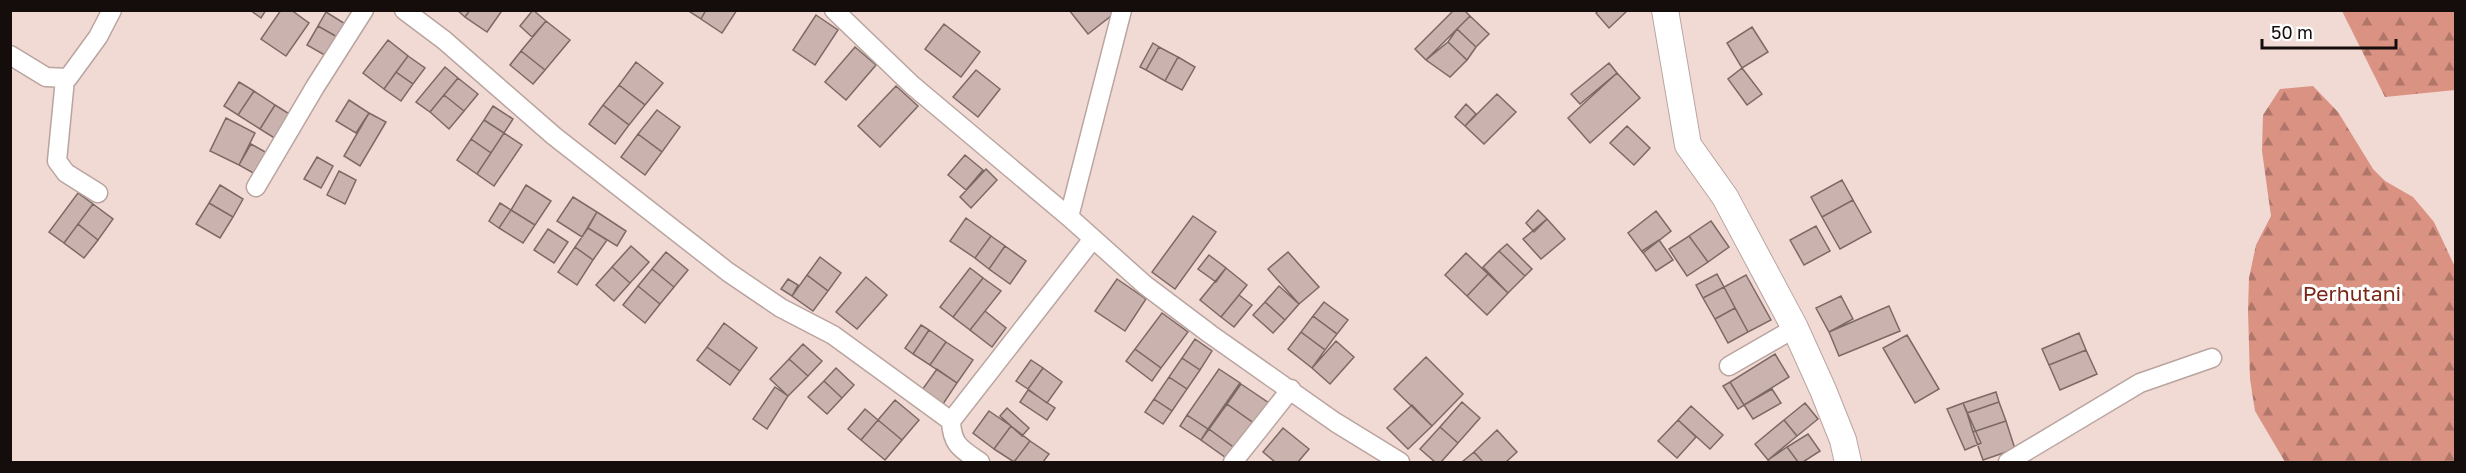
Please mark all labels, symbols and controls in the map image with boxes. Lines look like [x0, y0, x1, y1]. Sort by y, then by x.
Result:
scale bar [2262, 12, 2396, 50]
text: 50 m [2271, 21, 2313, 43]
park label: Perhutani [2303, 280, 2401, 306]

